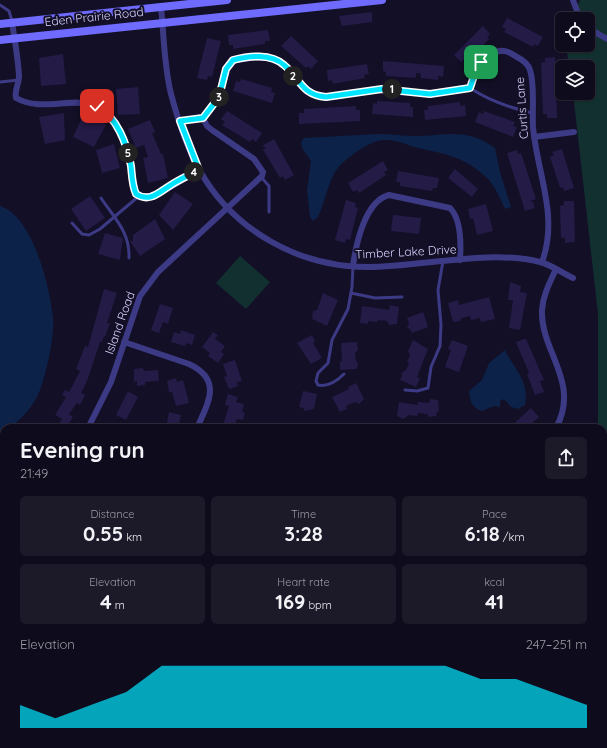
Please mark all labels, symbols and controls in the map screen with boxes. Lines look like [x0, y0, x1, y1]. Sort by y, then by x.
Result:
street label: Eden Prairie Road [44, 4, 144, 29]
map controls [555, 12, 595, 100]
button: locate [555, 12, 595, 52]
pin [464, 45, 498, 79]
icon: arrive [470, 51, 492, 73]
button: layers [555, 60, 595, 100]
pin: 2 [283, 66, 303, 86]
text: 2 [290, 69, 296, 83]
street label: Curtis Lane [512, 76, 531, 140]
pin: 1 [382, 79, 402, 99]
text: 1 [390, 82, 394, 96]
pin: 3 [209, 87, 229, 107]
pin [80, 89, 114, 123]
text: 3 [216, 90, 222, 104]
icon: check [86, 95, 108, 117]
pin: 5 [118, 143, 138, 163]
text: 5 [125, 146, 131, 160]
pin: 4 [184, 162, 204, 182]
text: 4 [191, 165, 197, 179]
street label: Timber Lake Drive [355, 241, 457, 262]
street label: Island Road [101, 289, 138, 356]
text: Evening run [20, 436, 145, 464]
button: share [545, 437, 587, 479]
text: 21:49 [20, 465, 48, 481]
text: Distance [90, 507, 135, 521]
text: Time [291, 507, 316, 521]
text: Pace [482, 507, 507, 521]
text: 0.55 [83, 521, 123, 546]
text: 3:28 [284, 521, 323, 546]
text: 6:18 [465, 521, 500, 546]
text: km [123, 530, 142, 544]
text: /km [500, 530, 524, 544]
text: Elevation [89, 575, 136, 589]
text: Heart rate [277, 575, 330, 589]
text: kcal [484, 575, 505, 589]
text: 4 [100, 589, 112, 614]
text: 169 [275, 589, 305, 614]
text: 41 [485, 589, 504, 614]
text: m [112, 598, 125, 612]
text: bpm [305, 598, 332, 612]
text: Elevation [20, 636, 75, 652]
text: 247–251 m [526, 636, 587, 652]

